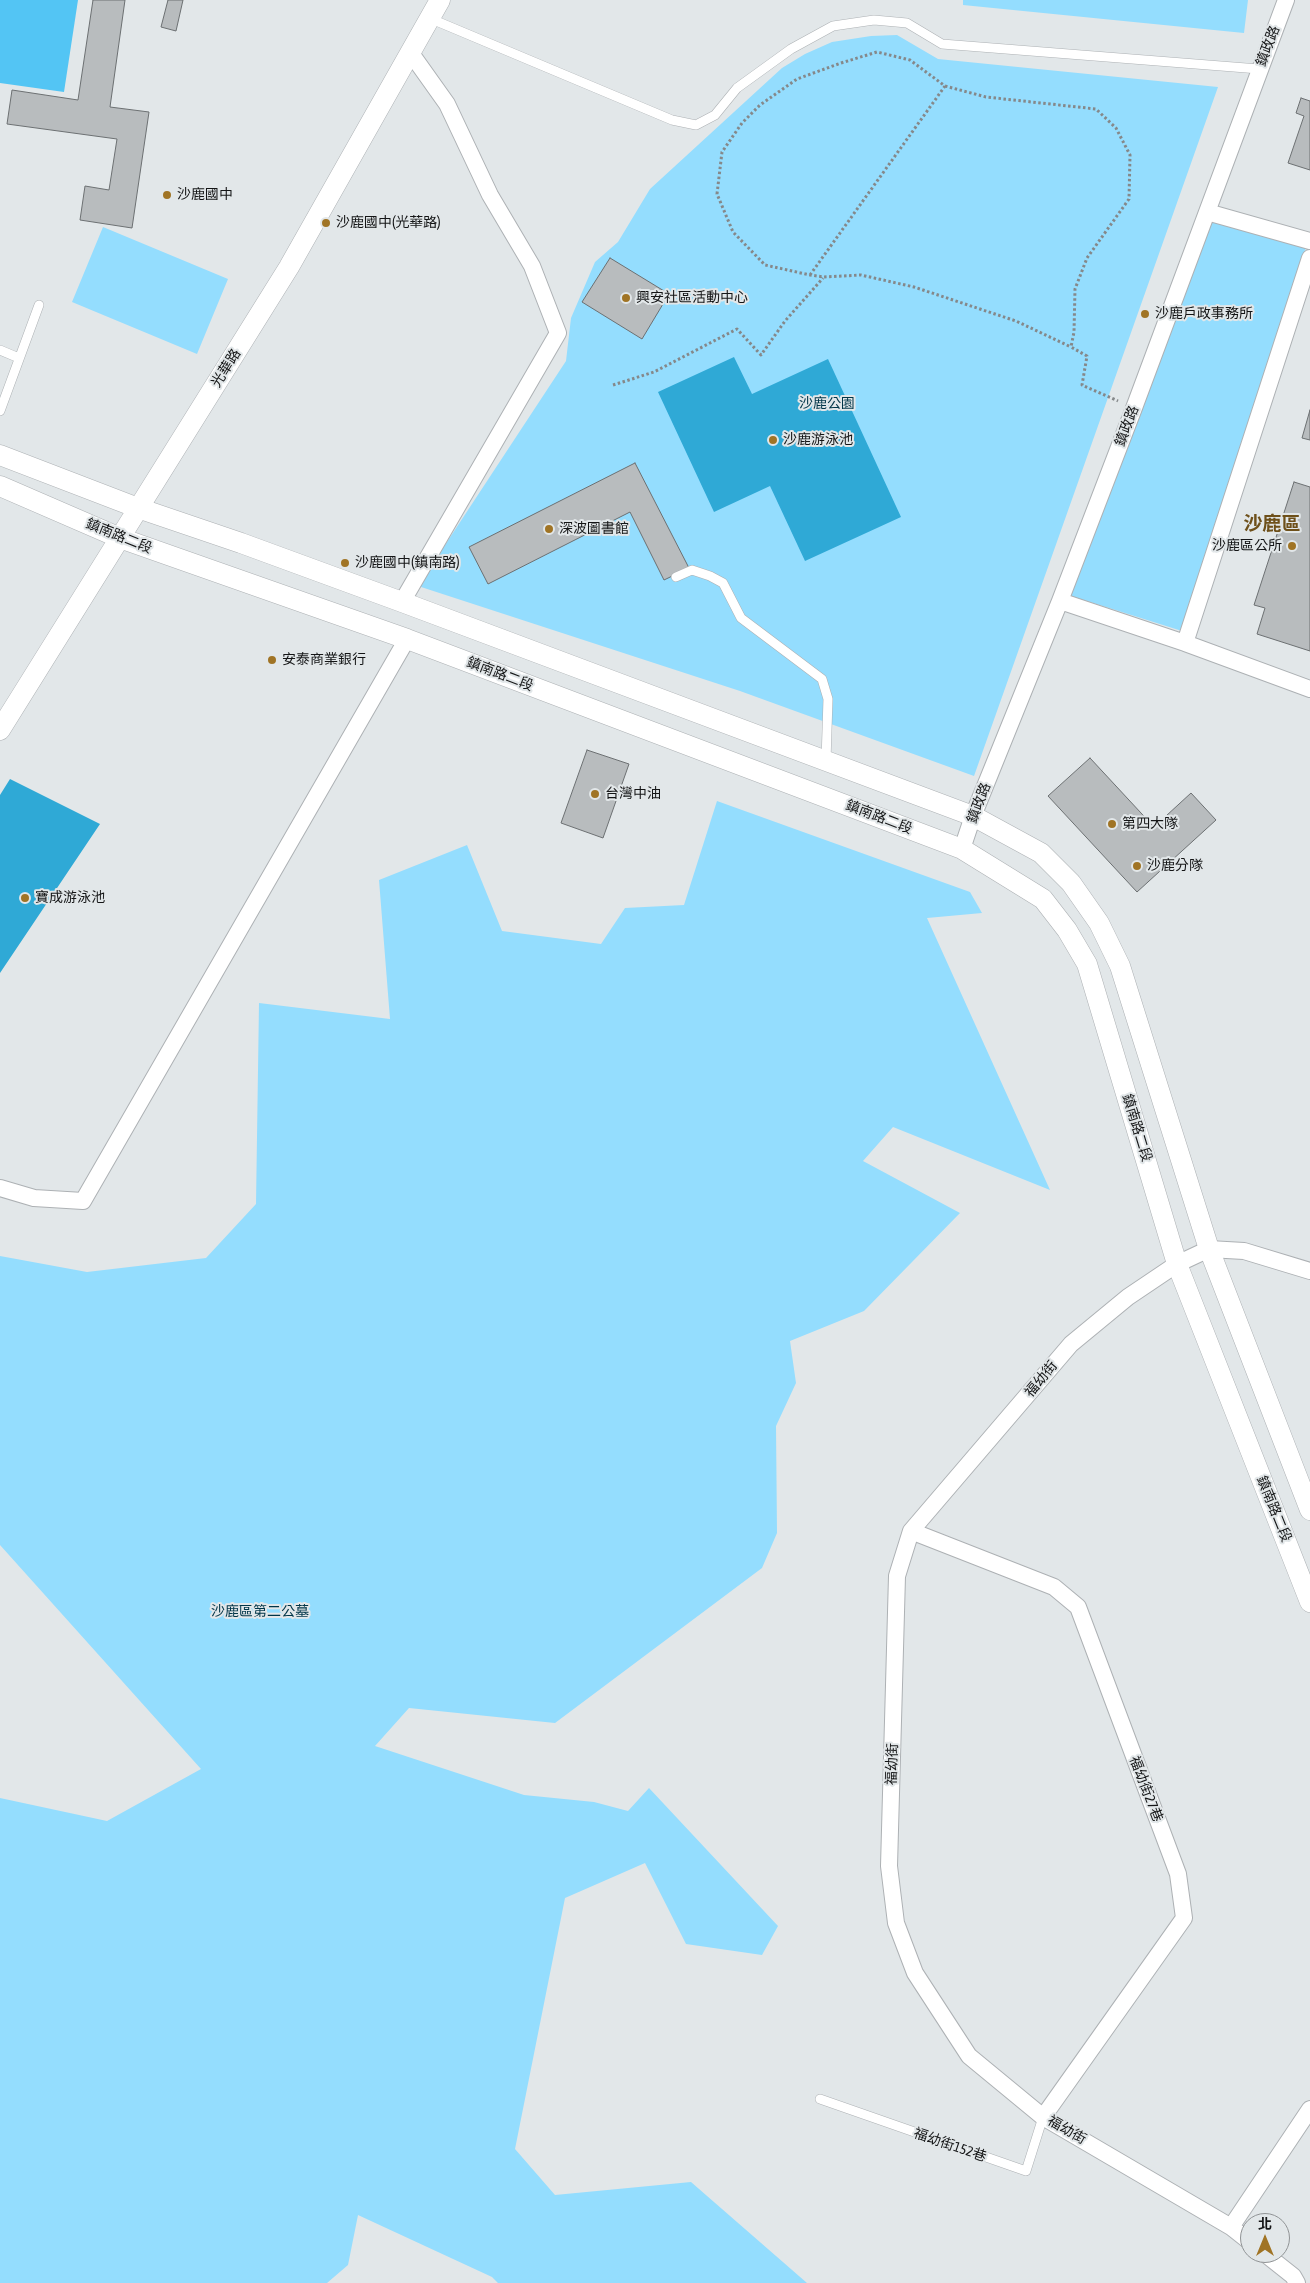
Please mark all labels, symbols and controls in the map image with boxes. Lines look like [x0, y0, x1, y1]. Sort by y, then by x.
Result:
street label: 鎮政路 [1253, 23, 1283, 69]
place label: 沙鹿國中 [177, 187, 233, 203]
marker: 沙鹿國中 [161, 189, 173, 201]
place label: 沙鹿國中(光華路) [336, 215, 441, 231]
marker: 沙鹿國中(光華路) [320, 217, 332, 229]
place label: 興安社區活動中心 [636, 290, 748, 306]
marker: 興安社區活動中心 [620, 292, 632, 304]
place label: 沙鹿戶政事務所 [1155, 306, 1253, 322]
marker: 沙鹿戶政事務所 [1139, 308, 1151, 320]
street label: 光華路 [208, 346, 244, 390]
park label: 沙鹿公園 [799, 396, 855, 412]
street label: 鎮政路 [1112, 403, 1142, 449]
place label: 沙鹿游泳池 [783, 432, 853, 448]
marker: 沙鹿游泳池 [767, 434, 779, 446]
district label: 沙鹿區 [1244, 513, 1300, 535]
street label: 鎮南路二段 [83, 515, 155, 557]
place label: 深波圖書館 [559, 521, 629, 537]
marker: 深波圖書館 [543, 523, 555, 535]
place label: 沙鹿區公所 [1212, 538, 1282, 554]
marker: 沙鹿區公所 [1286, 540, 1298, 552]
place label: 沙鹿國中(鎮南路) [355, 555, 460, 571]
marker: 沙鹿國中(鎮南路) [339, 557, 351, 569]
place label: 安泰商業銀行 [282, 652, 366, 668]
marker: 安泰商業銀行 [266, 654, 278, 666]
street label: 鎮南路二段 [464, 654, 536, 694]
street label: 鎮政路 [964, 780, 994, 826]
place label: 台灣中油 [605, 786, 661, 802]
marker: 台灣中油 [589, 788, 601, 800]
street label: 鎮南路二段 [843, 797, 915, 837]
place label: 第四大隊 [1122, 816, 1178, 832]
marker: 第四大隊 [1106, 818, 1118, 830]
place label: 沙鹿分隊 [1147, 858, 1203, 874]
marker: 沙鹿分隊 [1131, 860, 1143, 872]
place label: 寶成游泳池 [35, 890, 105, 906]
marker: 寶成游泳池 [19, 892, 31, 904]
street label: 鎮南路二段 [1119, 1092, 1155, 1164]
street label: 福幼街 [1021, 1358, 1061, 1400]
street label: 鎮南路二段 [1253, 1473, 1295, 1545]
park label: 沙鹿區第二公墓 [211, 1604, 309, 1620]
street label: 福幼街 [883, 1743, 901, 1785]
street label: 福幼街27巷 [1126, 1754, 1166, 1824]
street label: 福幼街 [1045, 2112, 1089, 2148]
street label: 福幼街152巷 [911, 2125, 989, 2165]
north arrow [1240, 2213, 1290, 2263]
text: 北 [1258, 2216, 1272, 2232]

